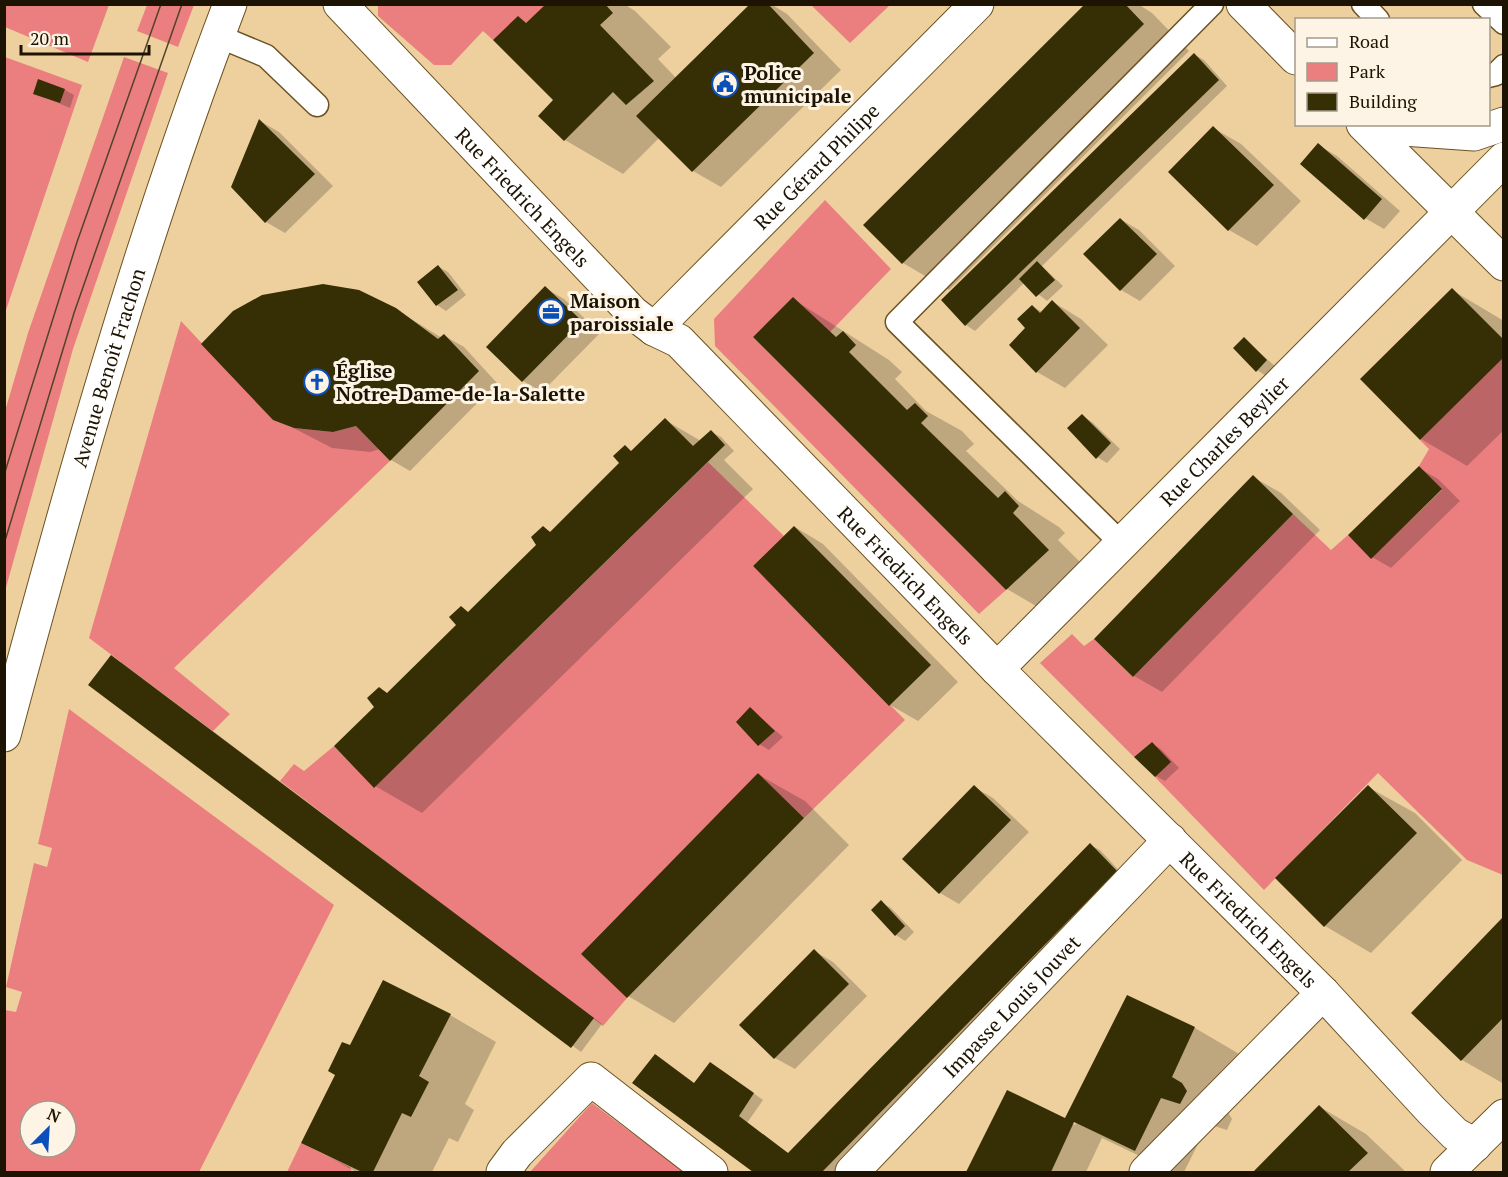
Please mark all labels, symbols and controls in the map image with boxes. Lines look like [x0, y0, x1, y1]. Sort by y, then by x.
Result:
scale bar [21, 18, 148, 56]
legend [1295, 18, 1490, 126]
text: 20 m [30, 26, 70, 50]
text: Road [1349, 29, 1389, 53]
place label: Police municipale [744, 59, 852, 109]
text: Park [1349, 59, 1386, 83]
public building icon: Police municipale [710, 69, 740, 99]
text: Building [1349, 89, 1417, 113]
street label: Rue Gérard Philipe [747, 97, 885, 235]
street label: Rue Friedrich Engels [450, 121, 596, 273]
street label: Avenue Benoît Frachon [65, 264, 151, 470]
place label: Maison paroissiale [570, 287, 674, 337]
office icon: Maison paroissiale [536, 297, 566, 327]
place label: Église Notre-Dame-de-la-Salette [336, 357, 585, 407]
church icon: Église Notre-Dame-de-la-Salette [302, 367, 332, 397]
street label: Rue Charles Beylier [1153, 369, 1295, 512]
street label: Rue Friedrich Engels [832, 500, 979, 650]
street label: Rue Friedrich Engels [1174, 845, 1324, 994]
street label: Impasse Louis Jouvet [936, 928, 1086, 1083]
north arrow [18, 1099, 78, 1159]
text: N [44, 1103, 64, 1128]

